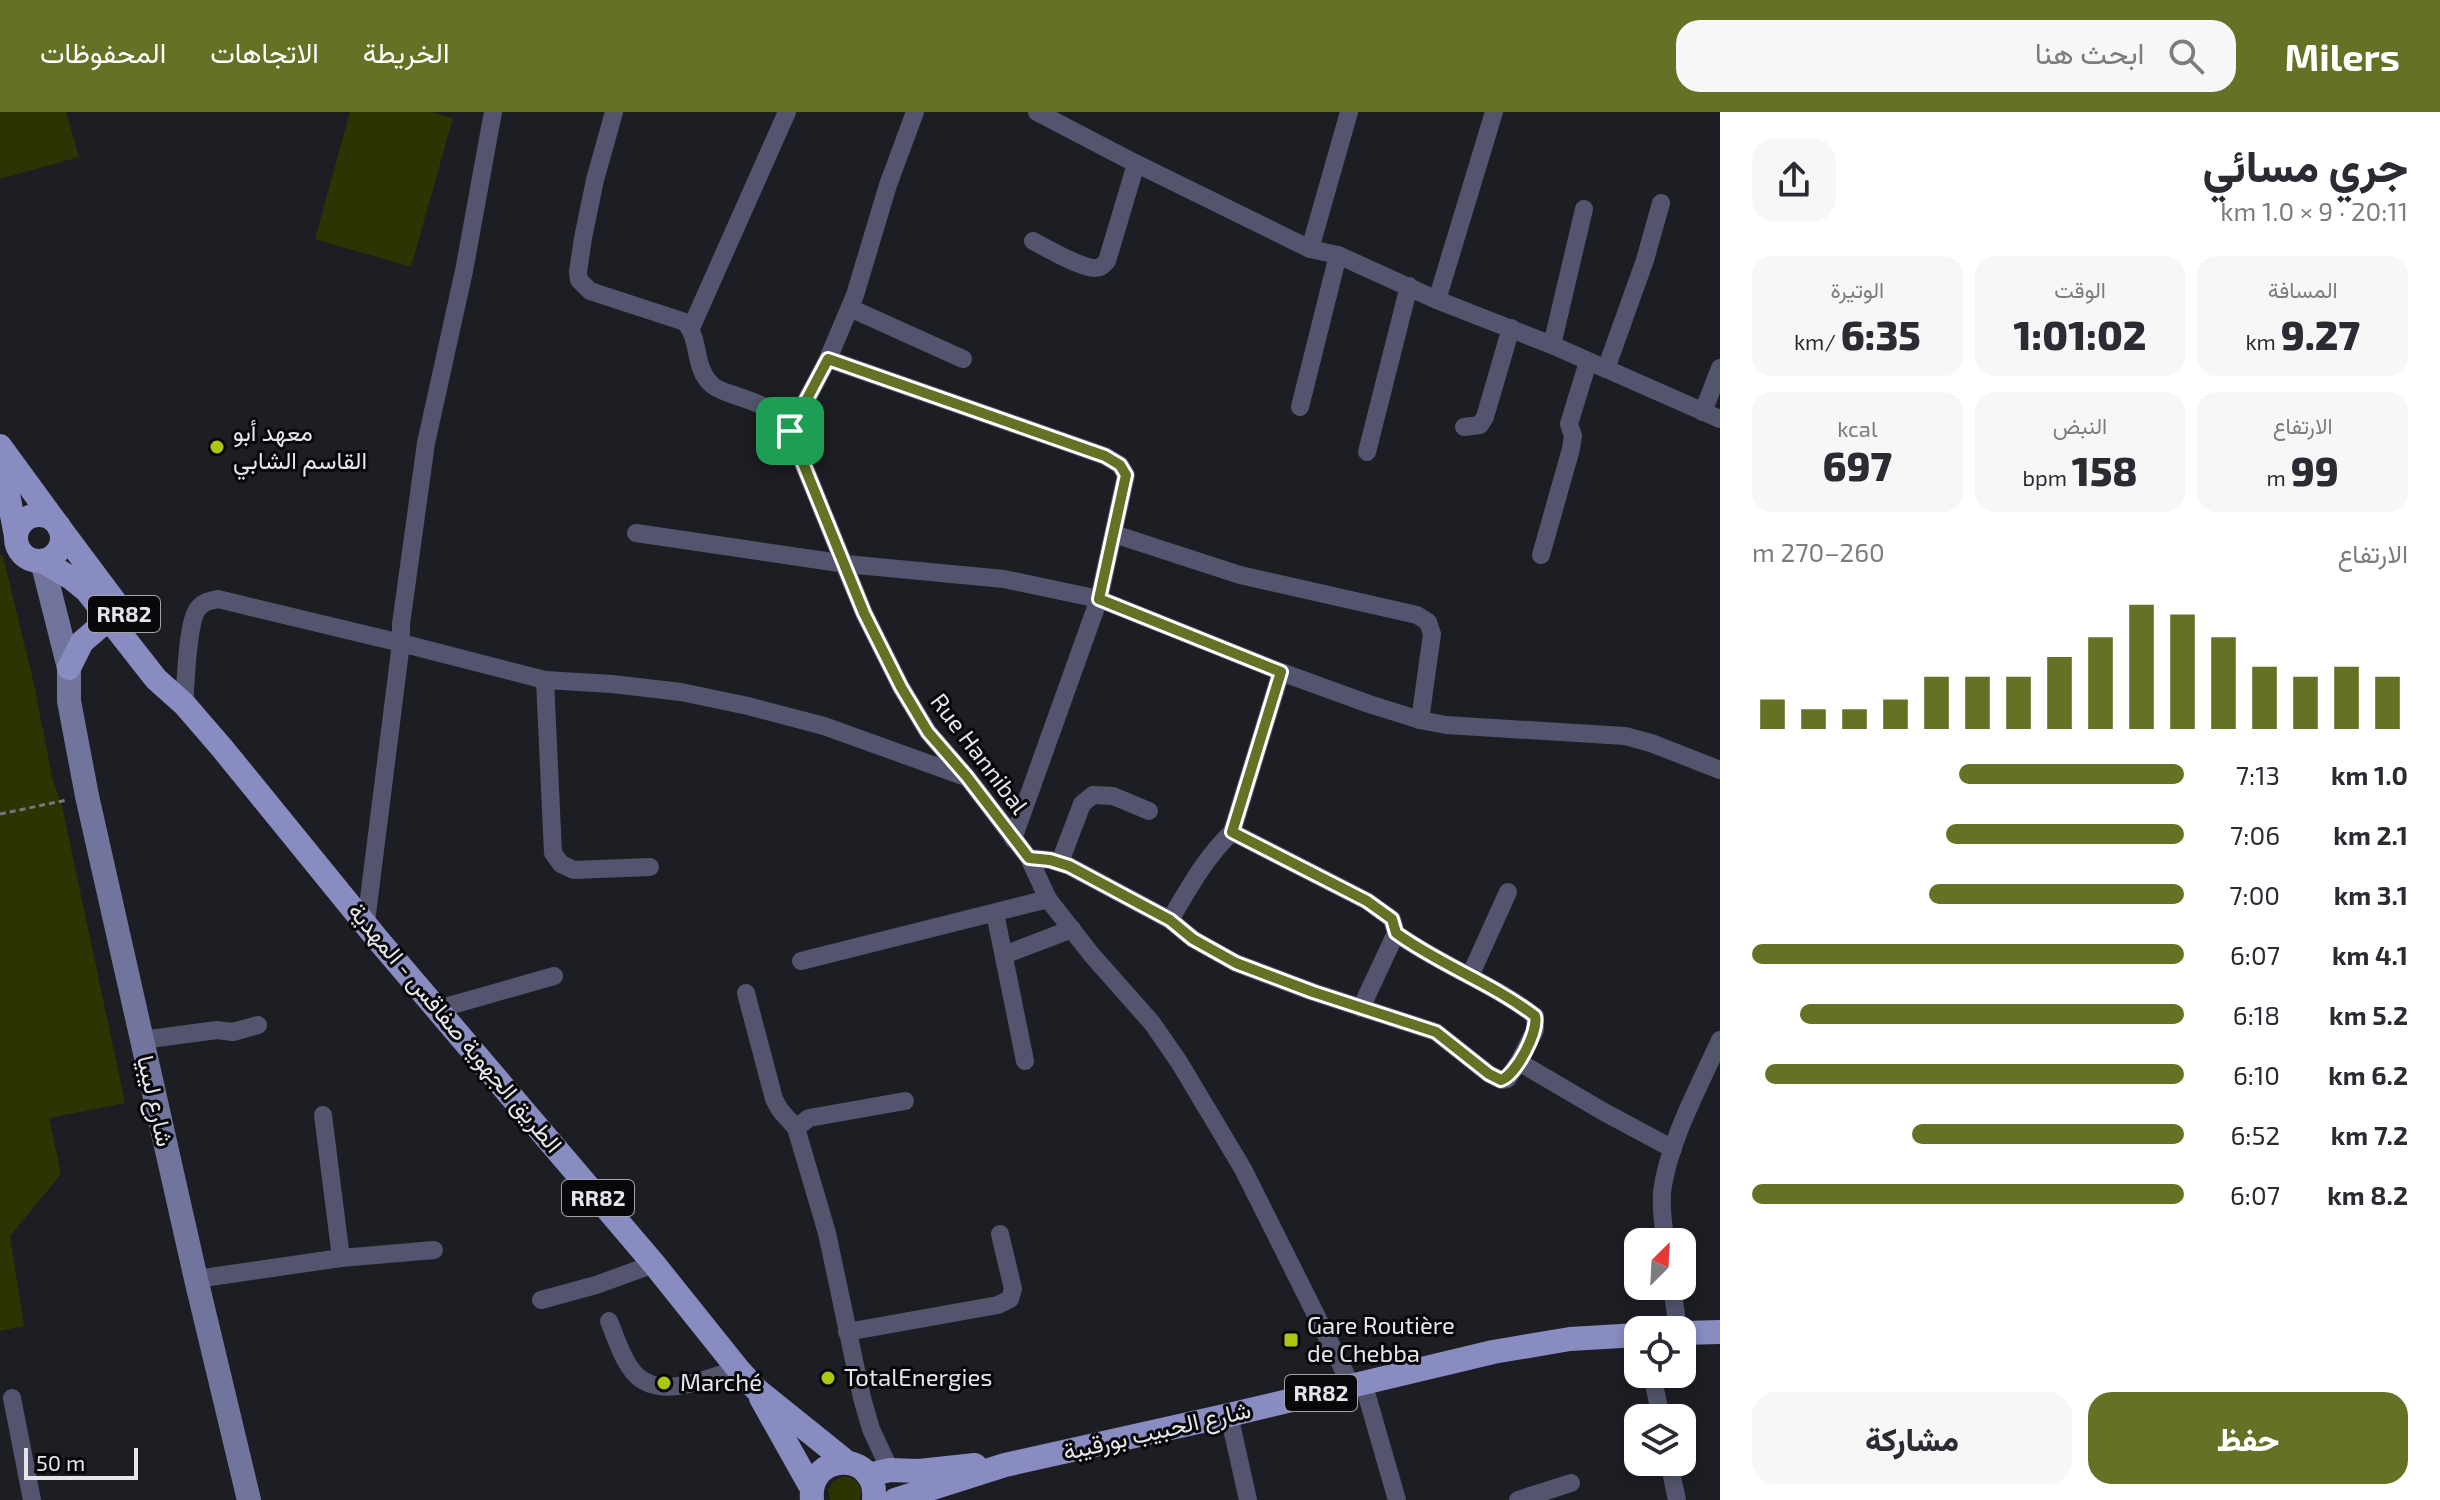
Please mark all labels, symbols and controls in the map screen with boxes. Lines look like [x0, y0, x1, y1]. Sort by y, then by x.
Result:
search box [1676, 20, 2236, 92]
text: Milers [2284, 33, 2400, 79]
text: ابحث هنا [2035, 34, 2144, 70]
icon: search [2164, 34, 2208, 78]
text: المحفوظات [40, 35, 166, 69]
text: الاتجاهات [210, 35, 319, 69]
text: الخريطة [363, 35, 449, 69]
button: share [1752, 138, 1836, 222]
text: جري مسائي [2203, 138, 2408, 191]
text: 20:11 · 9 × 1.0 km [2220, 195, 2408, 226]
text: الوتيرة [1830, 276, 1884, 302]
text: الوقت [2054, 276, 2106, 302]
text: المسافة [2268, 276, 2338, 302]
text: 6:35 [1841, 310, 1921, 358]
text: 1:01:02 [2014, 310, 2146, 358]
text: 9.27 [2281, 310, 2360, 358]
text: /km [1794, 328, 1841, 354]
text: km [2245, 328, 2281, 354]
pin [756, 397, 824, 465]
icon: arrive [768, 409, 812, 453]
text: النبض [2053, 412, 2107, 438]
text: الارتفاع [2273, 412, 2333, 438]
text: kcal [1837, 415, 1877, 441]
place label: معهد أبو القاسم الشابي [233, 417, 367, 480]
marker: معهد أبو القاسم الشابي [208, 438, 226, 456]
text: 697 [1823, 441, 1892, 489]
text: 158 [2072, 446, 2138, 494]
text: 99 [2291, 446, 2339, 494]
text: bpm [2022, 464, 2072, 490]
text: m [2267, 464, 2291, 490]
text: 260–270 m [1752, 536, 1885, 567]
text: الارتفاع [2337, 537, 2408, 568]
road number: RR82 [88, 596, 160, 632]
street label: Rue Hannibal [925, 687, 1035, 819]
text: 7:13 [2236, 759, 2280, 790]
text: 1.0 km [2331, 759, 2408, 790]
text: 7:06 [2230, 819, 2280, 850]
text: 2.1 km [2333, 819, 2408, 850]
text: 7:00 [2229, 879, 2280, 910]
text: 3.1 km [2334, 879, 2408, 910]
street label: الطريق الجهوية صفاقس - المهدية [342, 896, 569, 1159]
text: 6:07 [2230, 939, 2280, 970]
text: 4.1 km [2332, 939, 2408, 970]
text: 6:18 [2233, 999, 2280, 1030]
text: 5.2 km [2329, 999, 2408, 1030]
street label: شارع ليبيا [129, 1052, 181, 1150]
text: 6:10 [2233, 1059, 2280, 1090]
text: 6.2 km [2328, 1059, 2408, 1090]
text: 6:52 [2230, 1119, 2280, 1150]
text: 7.2 km [2331, 1119, 2408, 1150]
text: 6:07 [2230, 1179, 2280, 1210]
text: 8.2 km [2327, 1179, 2408, 1210]
road number: RR82 [562, 1180, 634, 1216]
north arrow [1624, 1228, 1696, 1300]
map controls [1624, 1228, 1696, 1476]
place label: Gare Routière de Chebba [1307, 1310, 1455, 1367]
button: locate [1624, 1316, 1696, 1388]
marker: Gare Routière de Chebba [1282, 1331, 1300, 1349]
place label: TotalEnergies [844, 1362, 993, 1391]
place label: Marché [680, 1367, 762, 1396]
marker: TotalEnergies [819, 1369, 837, 1387]
marker: Marché [655, 1374, 673, 1392]
road number: RR82 [1285, 1375, 1357, 1411]
button: مشاركة [1752, 1392, 2072, 1484]
button: حفظ [2088, 1392, 2408, 1484]
street label: شارع الحبيب بورقيبة [1060, 1394, 1254, 1468]
button: layers [1624, 1404, 1696, 1476]
scale bar [24, 1444, 138, 1480]
text: 50 m [36, 1449, 85, 1475]

